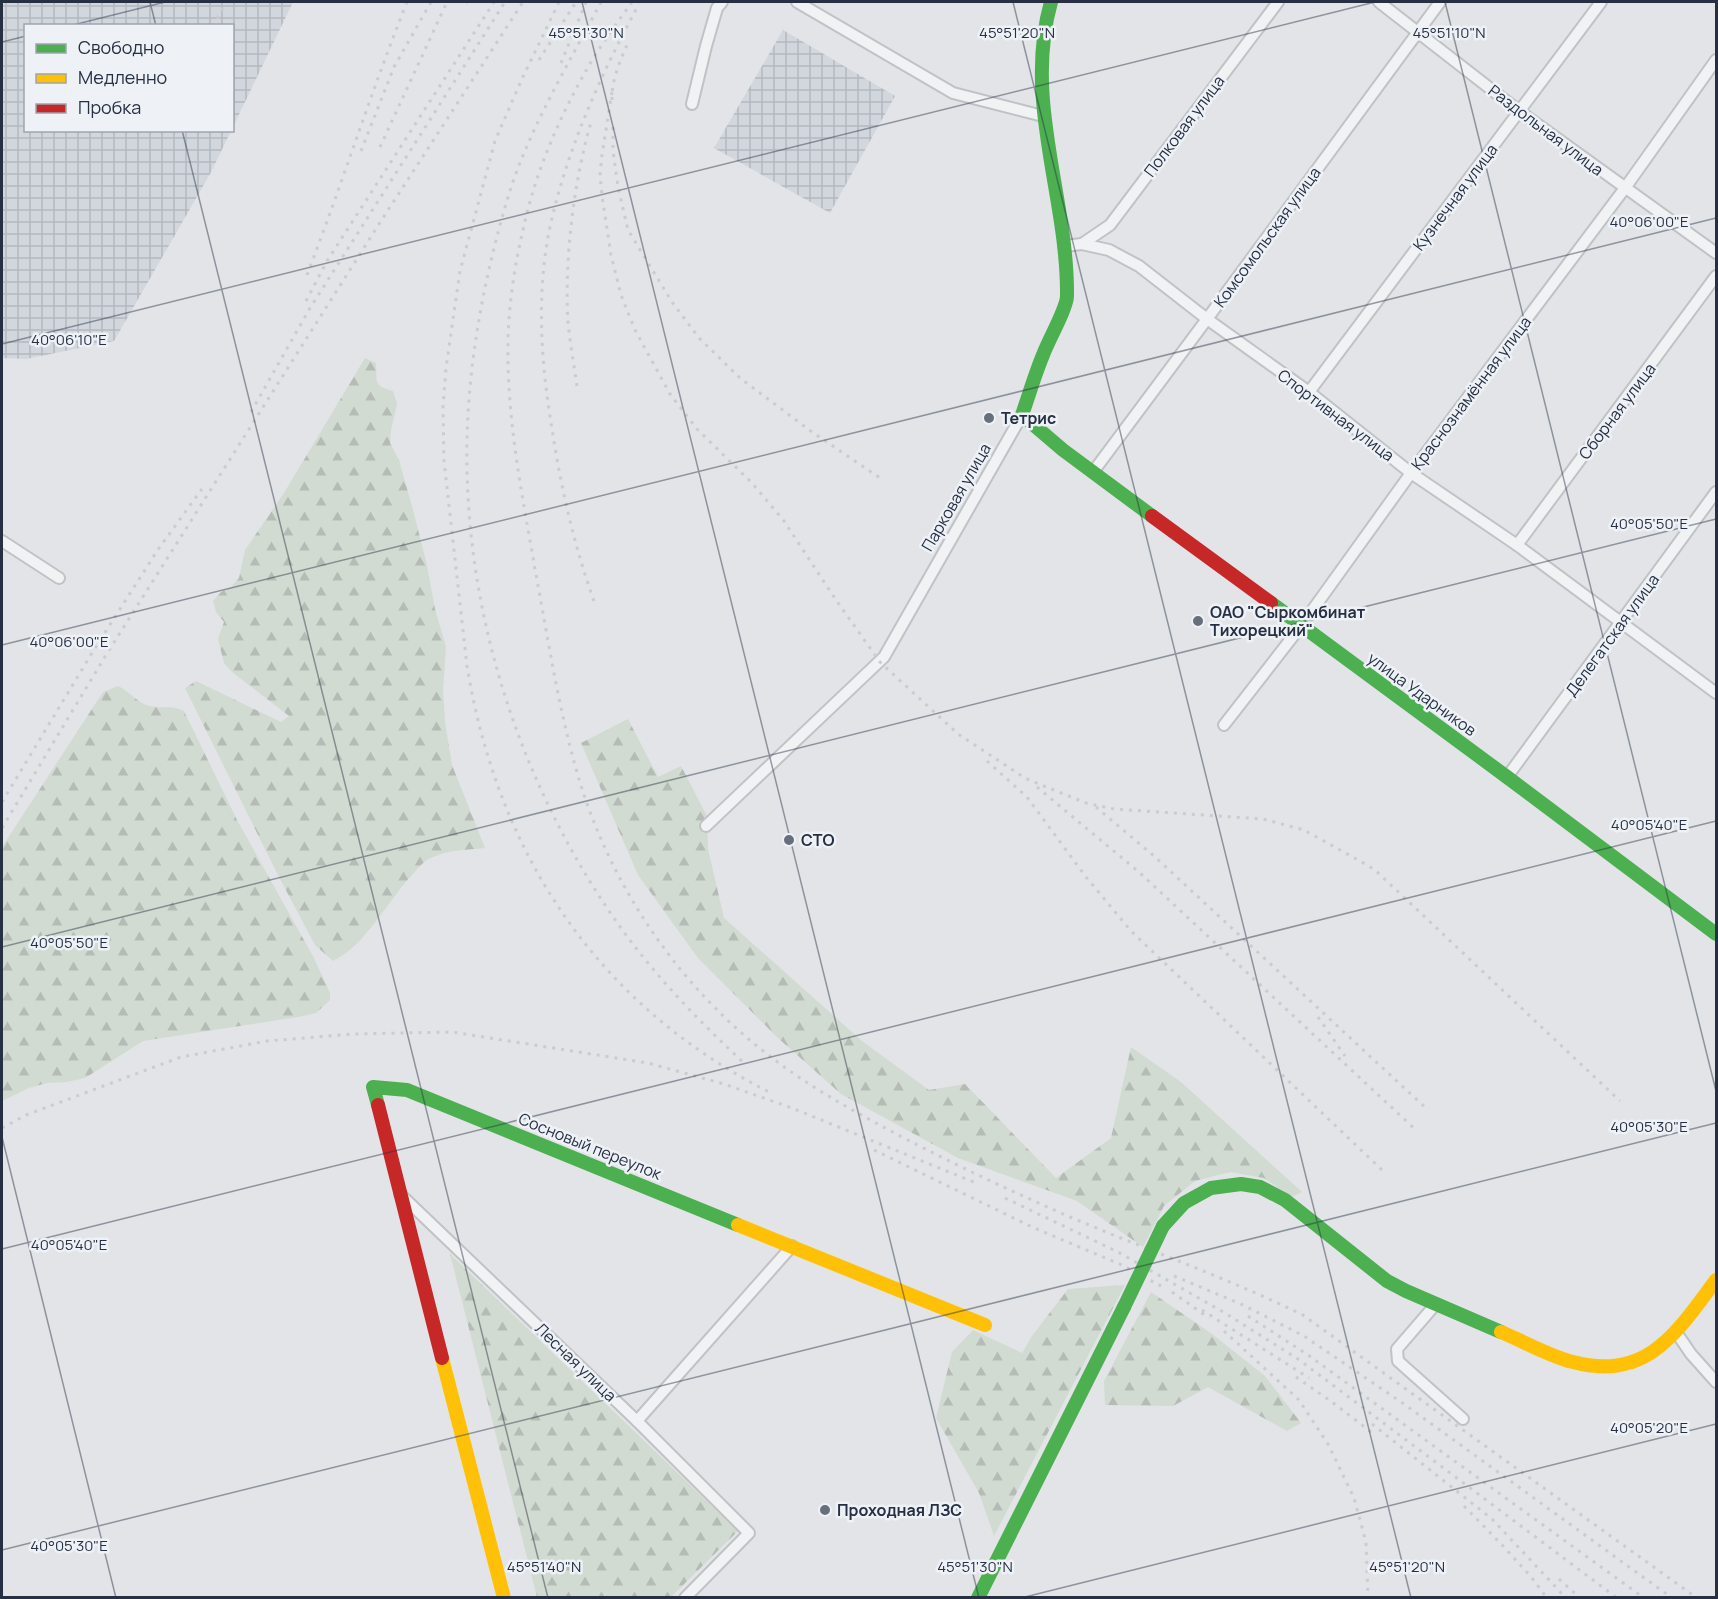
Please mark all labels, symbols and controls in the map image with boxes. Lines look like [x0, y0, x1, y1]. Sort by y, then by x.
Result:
text: 45°51'30"N [548, 22, 624, 43]
text: 45°51'20"N [979, 22, 1055, 43]
text: 45°51'10"N [1412, 22, 1486, 43]
legend [24, 24, 234, 132]
text: Свободно [78, 35, 164, 59]
text: Медленно [78, 65, 167, 89]
street label: Полковая улица [1139, 71, 1229, 181]
street label: Раздольная улица [1484, 79, 1608, 181]
text: Пробка [78, 95, 141, 119]
street label: Кузнечная улица [1408, 139, 1502, 255]
street label: Комсомольская улица [1209, 162, 1325, 312]
text: 40°06'00"E [1609, 211, 1689, 232]
street label: Краснознамённая улица [1406, 312, 1536, 474]
text: 40°06'10"E [31, 329, 107, 350]
street label: Сборная улица [1574, 358, 1660, 464]
street label: Спортивная улица [1273, 364, 1399, 466]
place label: Тетрис [1001, 407, 1056, 429]
marker: Тетрис [982, 411, 996, 425]
street label: Парковая улица [916, 439, 996, 555]
text: 40°05'50"E [1610, 513, 1688, 534]
street label: Делегатская улица [1560, 569, 1664, 701]
place label: ОАО "Сыркомбинат Тихорецкий" [1210, 601, 1366, 641]
marker: ОАО "Сыркомбинат Тихорецкий" [1191, 614, 1205, 628]
text: 40°06'00"E [29, 631, 109, 652]
street label: улица Ударников [1363, 647, 1481, 741]
text: 40°05'40"E [1611, 814, 1687, 835]
place label: СТО [801, 829, 835, 851]
marker: СТО [782, 833, 796, 847]
text: 40°05'50"E [30, 932, 108, 953]
street label: Сосновый переулок [515, 1107, 666, 1185]
text: 40°05'30"E [1610, 1116, 1688, 1137]
text: 40°05'40"E [31, 1234, 107, 1255]
street label: Лесная улица [531, 1318, 621, 1406]
text: 40°05'20"E [1610, 1417, 1688, 1438]
place label: Проходная ЛЗС [837, 1499, 962, 1521]
marker: Проходная ЛЗС [818, 1503, 832, 1517]
text: 40°05'30"E [30, 1535, 108, 1556]
text: 45°51'40"N [507, 1556, 581, 1577]
text: 45°51'30"N [937, 1556, 1013, 1577]
text: 45°51'20"N [1369, 1556, 1445, 1577]

